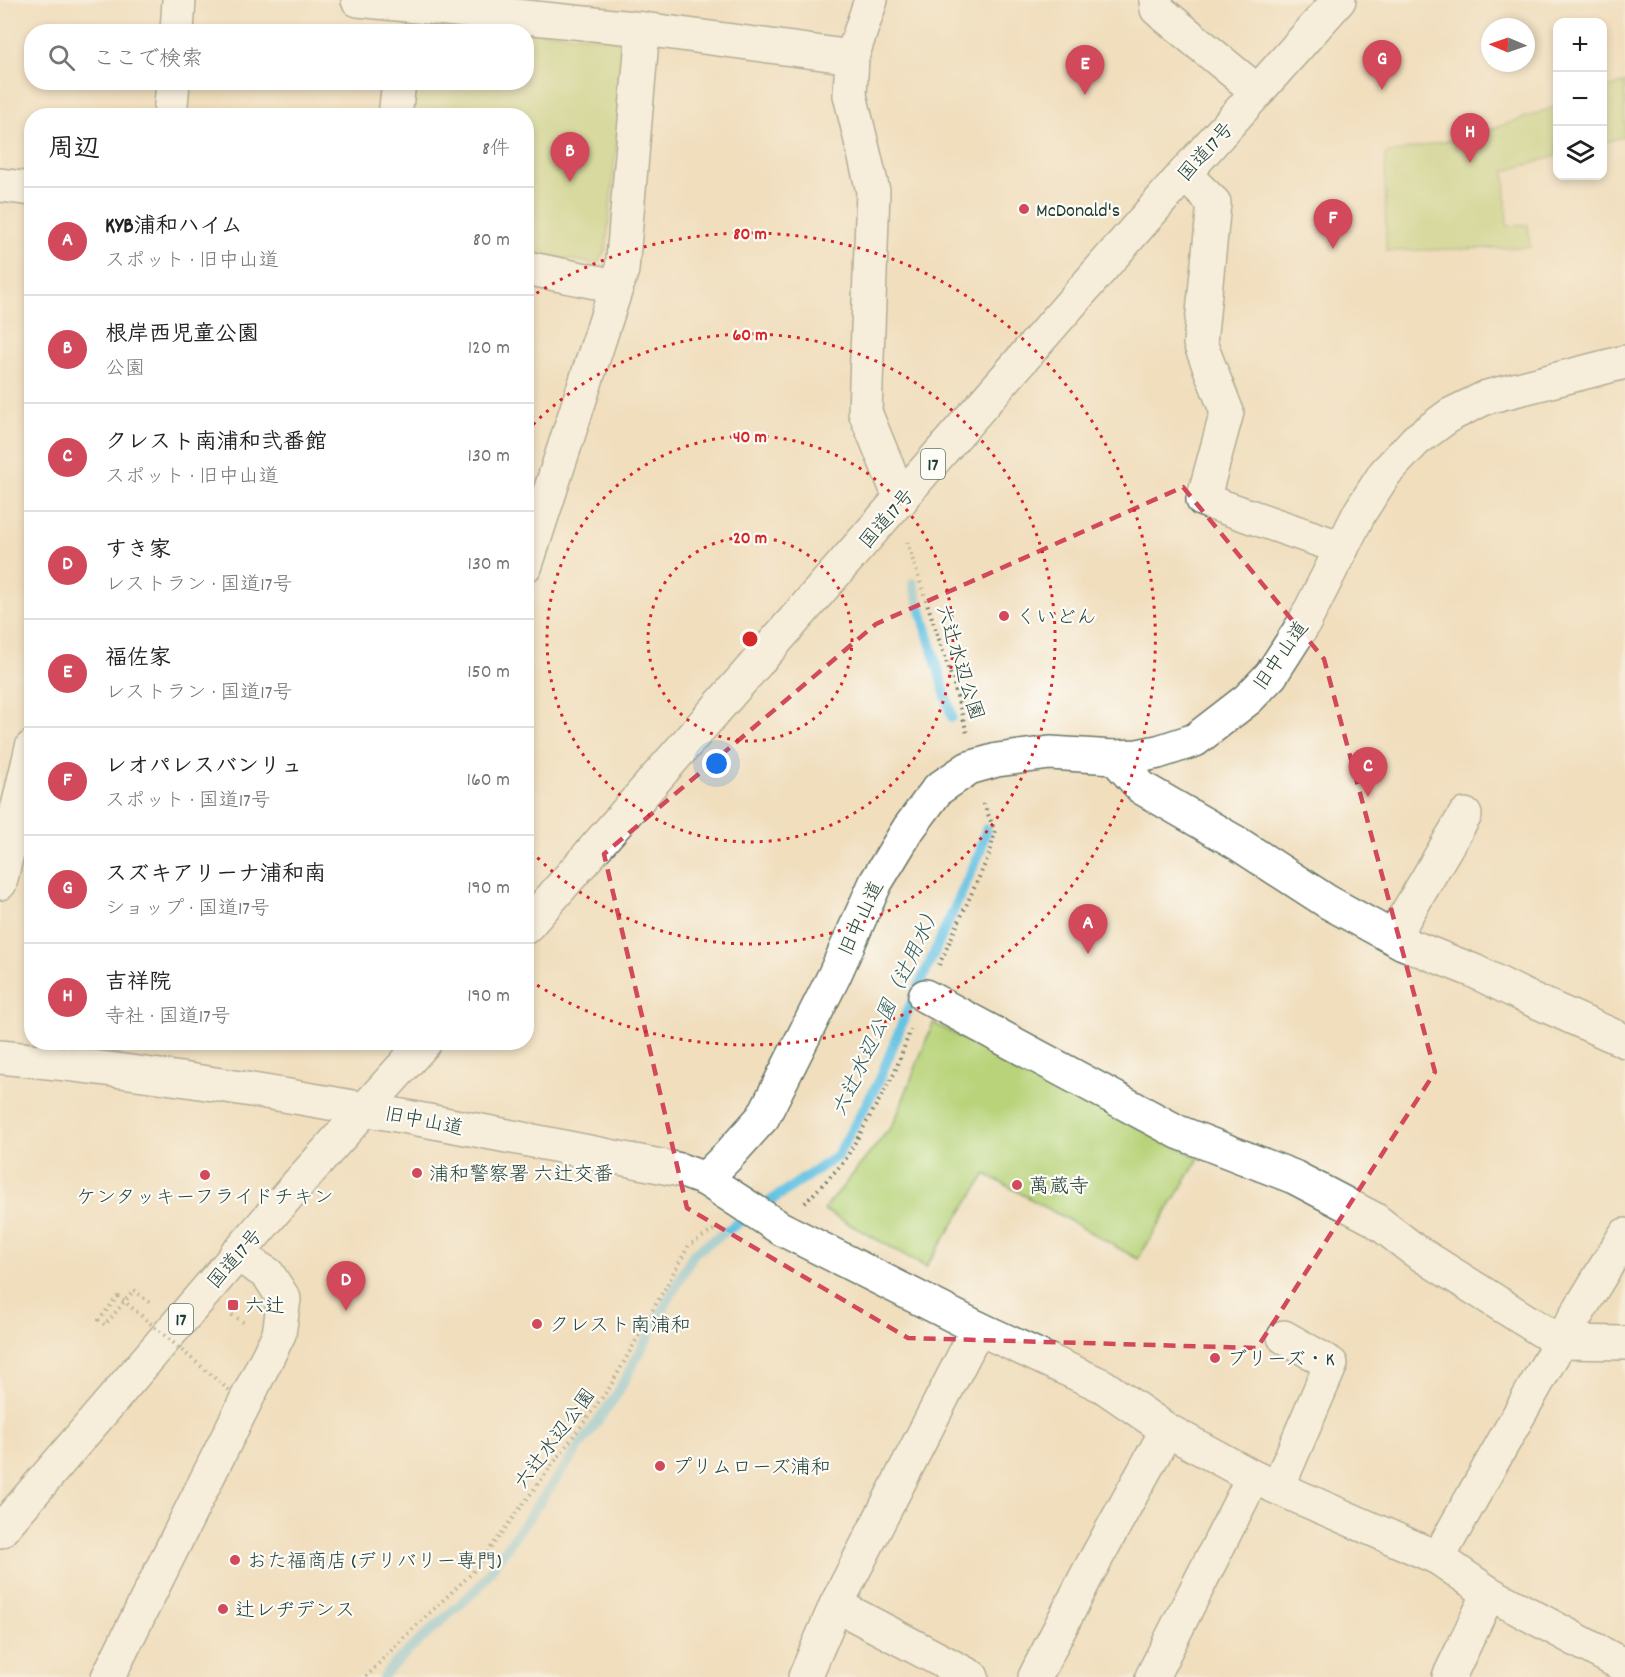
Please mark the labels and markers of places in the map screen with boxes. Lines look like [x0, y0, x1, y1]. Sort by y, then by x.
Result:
pin: G [1362, 40, 1402, 90]
pin: E [1066, 46, 1104, 95]
pin: H [1450, 114, 1490, 163]
pin: B [550, 132, 590, 182]
place label: McDonald's [1036, 198, 1120, 226]
pin: F [1314, 200, 1352, 249]
marker: McDonald's [1017, 202, 1031, 216]
place label: くいどん [1016, 605, 1096, 633]
marker: くいどん [997, 609, 1011, 623]
centre of rings [740, 629, 760, 649]
pin: C [1348, 748, 1388, 797]
pin: A [1068, 904, 1108, 954]
place label: 浦和警察署 六辻交番 [429, 1162, 614, 1190]
marker: 浦和警察署 六辻交番 [410, 1166, 424, 1180]
marker: ケンタッキーフライドチキン [198, 1168, 212, 1182]
place label: 萬蔵寺 [1029, 1174, 1089, 1202]
marker: 萬蔵寺 [1010, 1178, 1024, 1192]
place label: ケンタッキーフライドチキン [76, 1185, 334, 1213]
pin: D [326, 1262, 366, 1311]
place label: 六辻 [245, 1294, 285, 1322]
marker: 六辻 [226, 1298, 240, 1312]
place label: クレスト南浦和 [549, 1313, 691, 1341]
marker: クレスト南浦和 [530, 1317, 544, 1331]
place label: ブリーズ・K [1227, 1347, 1335, 1375]
marker: ブリーズ・K [1208, 1351, 1222, 1365]
place label: プリムローズ浦和 [672, 1455, 830, 1483]
marker: プリムローズ浦和 [653, 1459, 667, 1473]
place label: おた福商店 (デリバリー専門) [247, 1549, 502, 1577]
marker: おた福商店 (デリバリー専門) [228, 1553, 242, 1567]
place label: 辻レヂデンス [235, 1598, 355, 1626]
marker: 辻レヂデンス [216, 1602, 230, 1616]

